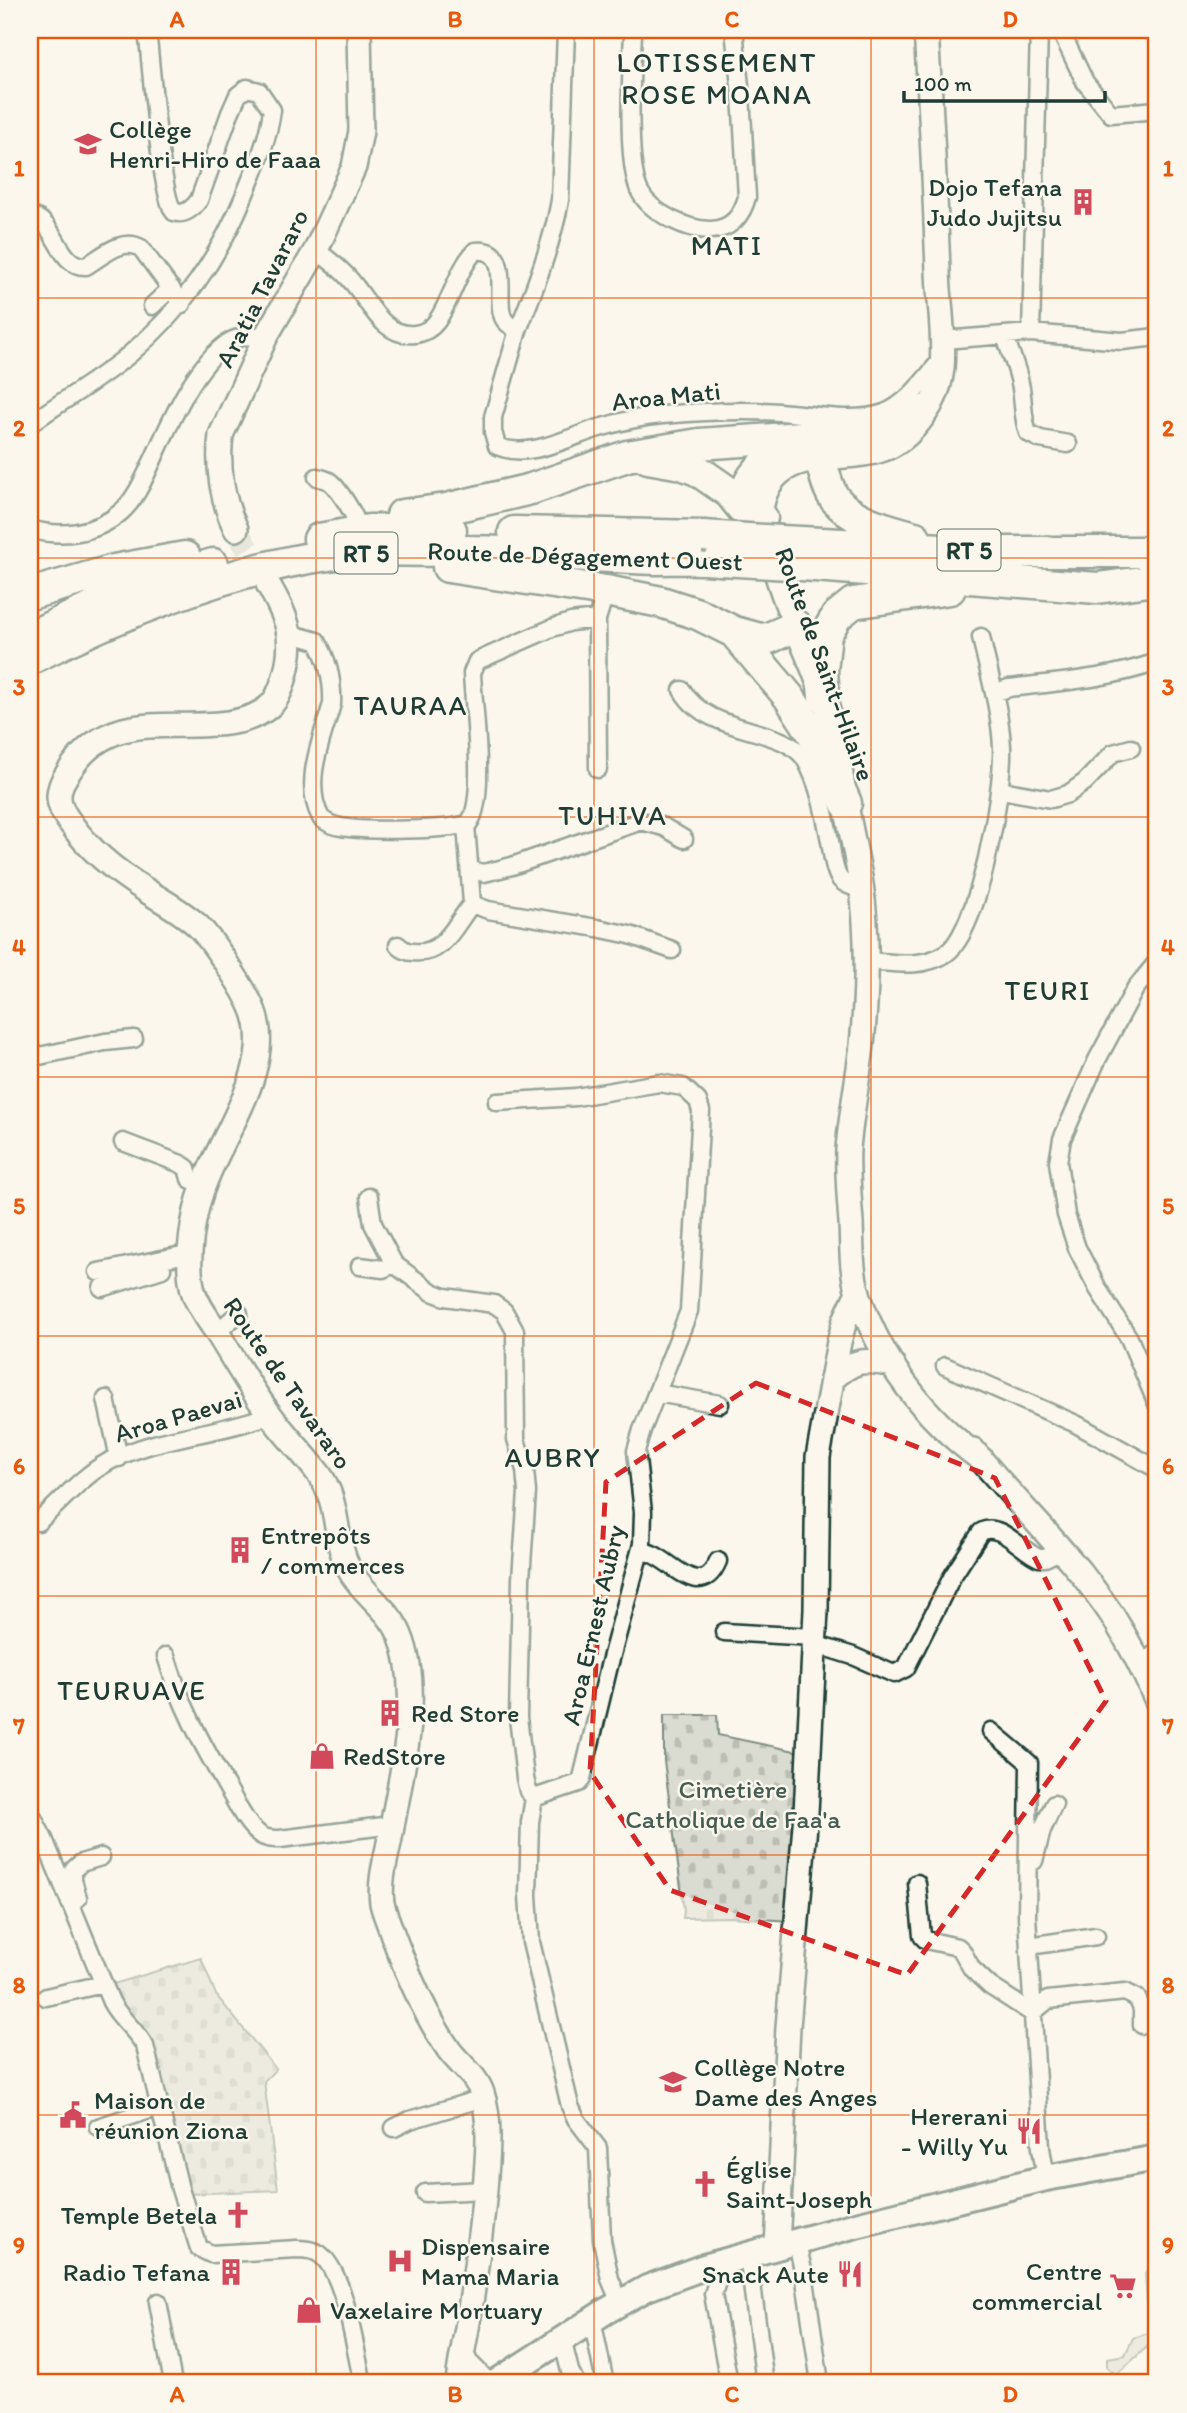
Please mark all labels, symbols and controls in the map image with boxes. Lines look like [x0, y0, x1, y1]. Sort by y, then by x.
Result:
text: A [169, 5, 185, 33]
text: B [448, 5, 463, 33]
text: C [725, 5, 740, 33]
text: D [1002, 5, 1018, 33]
district label: LOTISSEMENT ROSE MOANA [617, 45, 817, 111]
scale bar [904, 60, 1105, 104]
text: 100 m [914, 71, 972, 96]
place label: Collège Henri-Hiro de Faaa [109, 113, 321, 175]
school or university icon: Collège Henri-Hiro de Faaa [73, 129, 103, 159]
text: 1 [14, 154, 25, 182]
text: 1 [1163, 154, 1174, 182]
place label: Dojo Tefana Judo Jujitsu [927, 171, 1062, 233]
building icon: Dojo Tefana Judo Jujitsu [1068, 187, 1098, 217]
street label: Aratia Tavararo [208, 203, 316, 373]
district label: MATI [691, 228, 763, 262]
street label: Aroa Mati [610, 374, 722, 418]
text: 2 [13, 414, 26, 442]
text: 2 [1162, 414, 1175, 442]
road number: RT 5 [937, 530, 1000, 570]
road number: RT 5 [334, 532, 398, 574]
street label: Route de Dégagement Ouest [427, 535, 743, 578]
street label: Route de Saint-Hilaire [768, 543, 882, 785]
text: 3 [13, 673, 26, 701]
text: 3 [1162, 673, 1175, 701]
district label: TAURAA [353, 688, 469, 722]
district label: TUHIVA [558, 798, 668, 832]
text: 4 [12, 933, 26, 961]
text: 4 [1161, 933, 1175, 961]
district label: TEURI [1004, 973, 1092, 1007]
text: 5 [13, 1192, 25, 1220]
text: 5 [1162, 1192, 1174, 1220]
street label: Route de Tavararo [217, 1291, 359, 1475]
street label: Aroa Paevai [111, 1383, 245, 1449]
district label: AUBRY [504, 1440, 602, 1474]
text: 6 [13, 1452, 25, 1480]
text: 6 [1162, 1452, 1174, 1480]
place label: Entrepôts / commerces [261, 1519, 405, 1581]
street label: Aroa Ernest Aubry [554, 1522, 632, 1728]
building icon: Entrepôts / commerces [225, 1535, 255, 1565]
district label: TEURUAVE [57, 1673, 207, 1707]
place label: Red Store [411, 1697, 520, 1729]
building icon: Red Store [375, 1698, 405, 1728]
text: 7 [12, 1712, 25, 1740]
text: 7 [1161, 1712, 1174, 1740]
place label: RedStore [343, 1740, 446, 1772]
shop icon: RedStore [307, 1741, 337, 1771]
park label: Cimetière Catholique de Faa'a [625, 1773, 841, 1835]
text: 8 [13, 1971, 26, 1999]
text: 8 [1162, 1971, 1175, 1999]
place label: Collège Notre Dame des Anges [694, 2051, 877, 2113]
school or university icon: Collège Notre Dame des Anges [658, 2067, 688, 2097]
place label: Maison de réunion Ziona [94, 2084, 249, 2146]
public building icon: Maison de réunion Ziona [58, 2100, 88, 2130]
place label: Hererani - Willy Yu [901, 2100, 1008, 2162]
restaurant icon: Hererani - Willy Yu [1014, 2116, 1044, 2146]
place label: Église Saint-Joseph [726, 2153, 872, 2215]
church icon: Église Saint-Joseph [690, 2169, 720, 2199]
place label: Temple Betela [61, 2199, 217, 2231]
church icon: Temple Betela [223, 2200, 253, 2230]
place label: Dispensaire Mama Maria [421, 2230, 559, 2292]
text: 9 [13, 2231, 25, 2259]
text: 9 [1162, 2231, 1174, 2259]
hospital icon: Dispensaire Mama Maria [385, 2246, 415, 2276]
place label: Centre commercial [972, 2255, 1102, 2317]
place label: Radio Tefana [63, 2256, 210, 2288]
building icon: Radio Tefana [216, 2257, 246, 2287]
place label: Snack Aute [702, 2258, 829, 2290]
restaurant icon: Snack Aute [835, 2259, 865, 2289]
supermarket icon: Centre commercial [1108, 2271, 1138, 2301]
place label: Vaxelaire Mortuary [330, 2294, 542, 2326]
shop icon: Vaxelaire Mortuary [294, 2295, 324, 2325]
text: A [169, 2380, 185, 2408]
text: B [448, 2380, 463, 2408]
text: C [725, 2380, 740, 2408]
text: D [1002, 2380, 1018, 2408]

